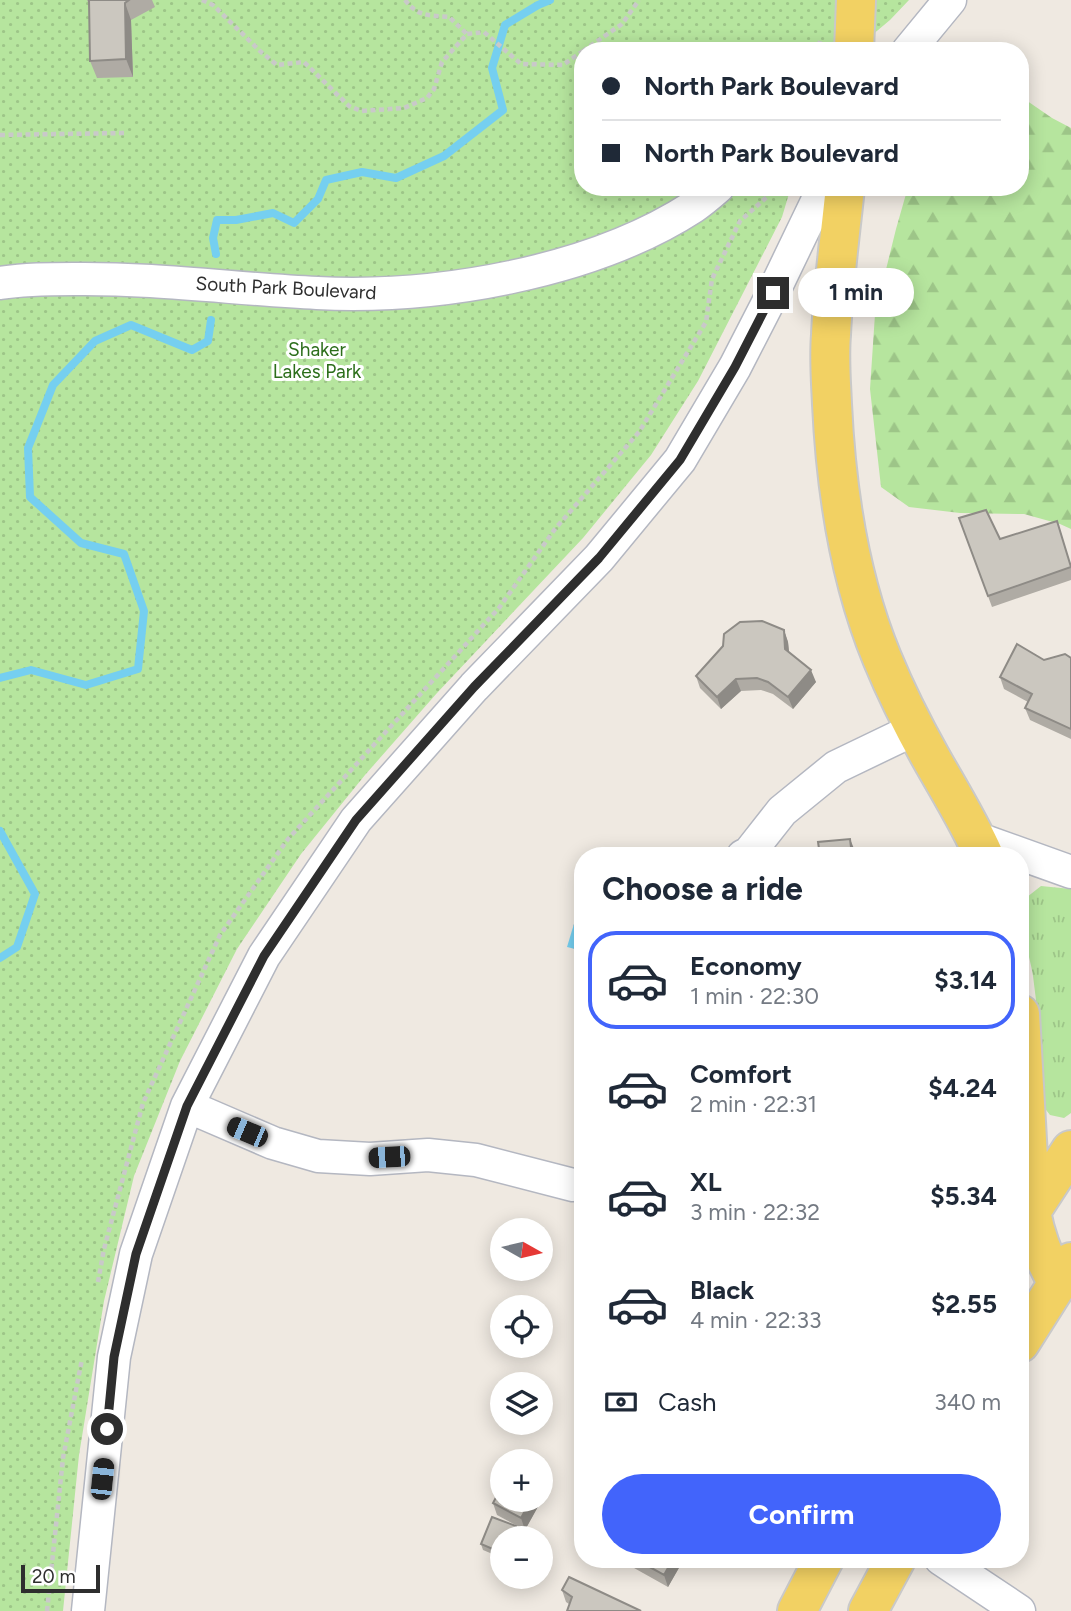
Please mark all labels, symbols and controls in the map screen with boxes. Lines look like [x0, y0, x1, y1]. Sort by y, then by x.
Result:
text: North Park Boulevard [644, 70, 899, 102]
text: North Park Boulevard [644, 137, 899, 169]
callout: 1 min [798, 268, 913, 318]
street label: South Park Boulevard [195, 272, 377, 304]
route end [757, 277, 789, 309]
text: 1 min [829, 278, 883, 306]
park label: Shaker Lakes Park [273, 338, 362, 383]
text: Choose a ride [602, 870, 803, 908]
icon: car [606, 949, 669, 1012]
text: Economy [690, 950, 802, 982]
text: $3.14 [934, 964, 997, 996]
text: 1 min · 22:30 [690, 982, 819, 1010]
icon: car [606, 1057, 669, 1120]
text: Comfort [690, 1058, 792, 1090]
text: $4.24 [928, 1072, 997, 1104]
text: 2 min · 22:31 [690, 1090, 817, 1118]
car [224, 1114, 271, 1150]
car [368, 1145, 411, 1169]
icon: car [606, 1165, 669, 1228]
text: XL [690, 1166, 722, 1198]
text: $5.34 [930, 1180, 997, 1212]
text: 3 min · 22:32 [690, 1198, 820, 1226]
north arrow [490, 1218, 553, 1281]
map controls [490, 1218, 553, 1589]
icon: car [606, 1273, 669, 1336]
text: Black [690, 1274, 754, 1306]
text: $2.55 [931, 1288, 997, 1320]
button: locate [490, 1295, 553, 1358]
text: 4 min · 22:33 [690, 1306, 821, 1334]
button: layers [490, 1372, 553, 1435]
icon: cash [602, 1383, 640, 1421]
text: Cash [658, 1386, 717, 1418]
text: 340 m [934, 1388, 1001, 1416]
route start [91, 1413, 123, 1445]
button: + [490, 1449, 553, 1512]
car [90, 1457, 115, 1501]
button: Confirm [602, 1474, 1001, 1554]
button: − [490, 1526, 553, 1589]
scale bar [21, 1562, 100, 1594]
text: 20 m [32, 1565, 76, 1588]

